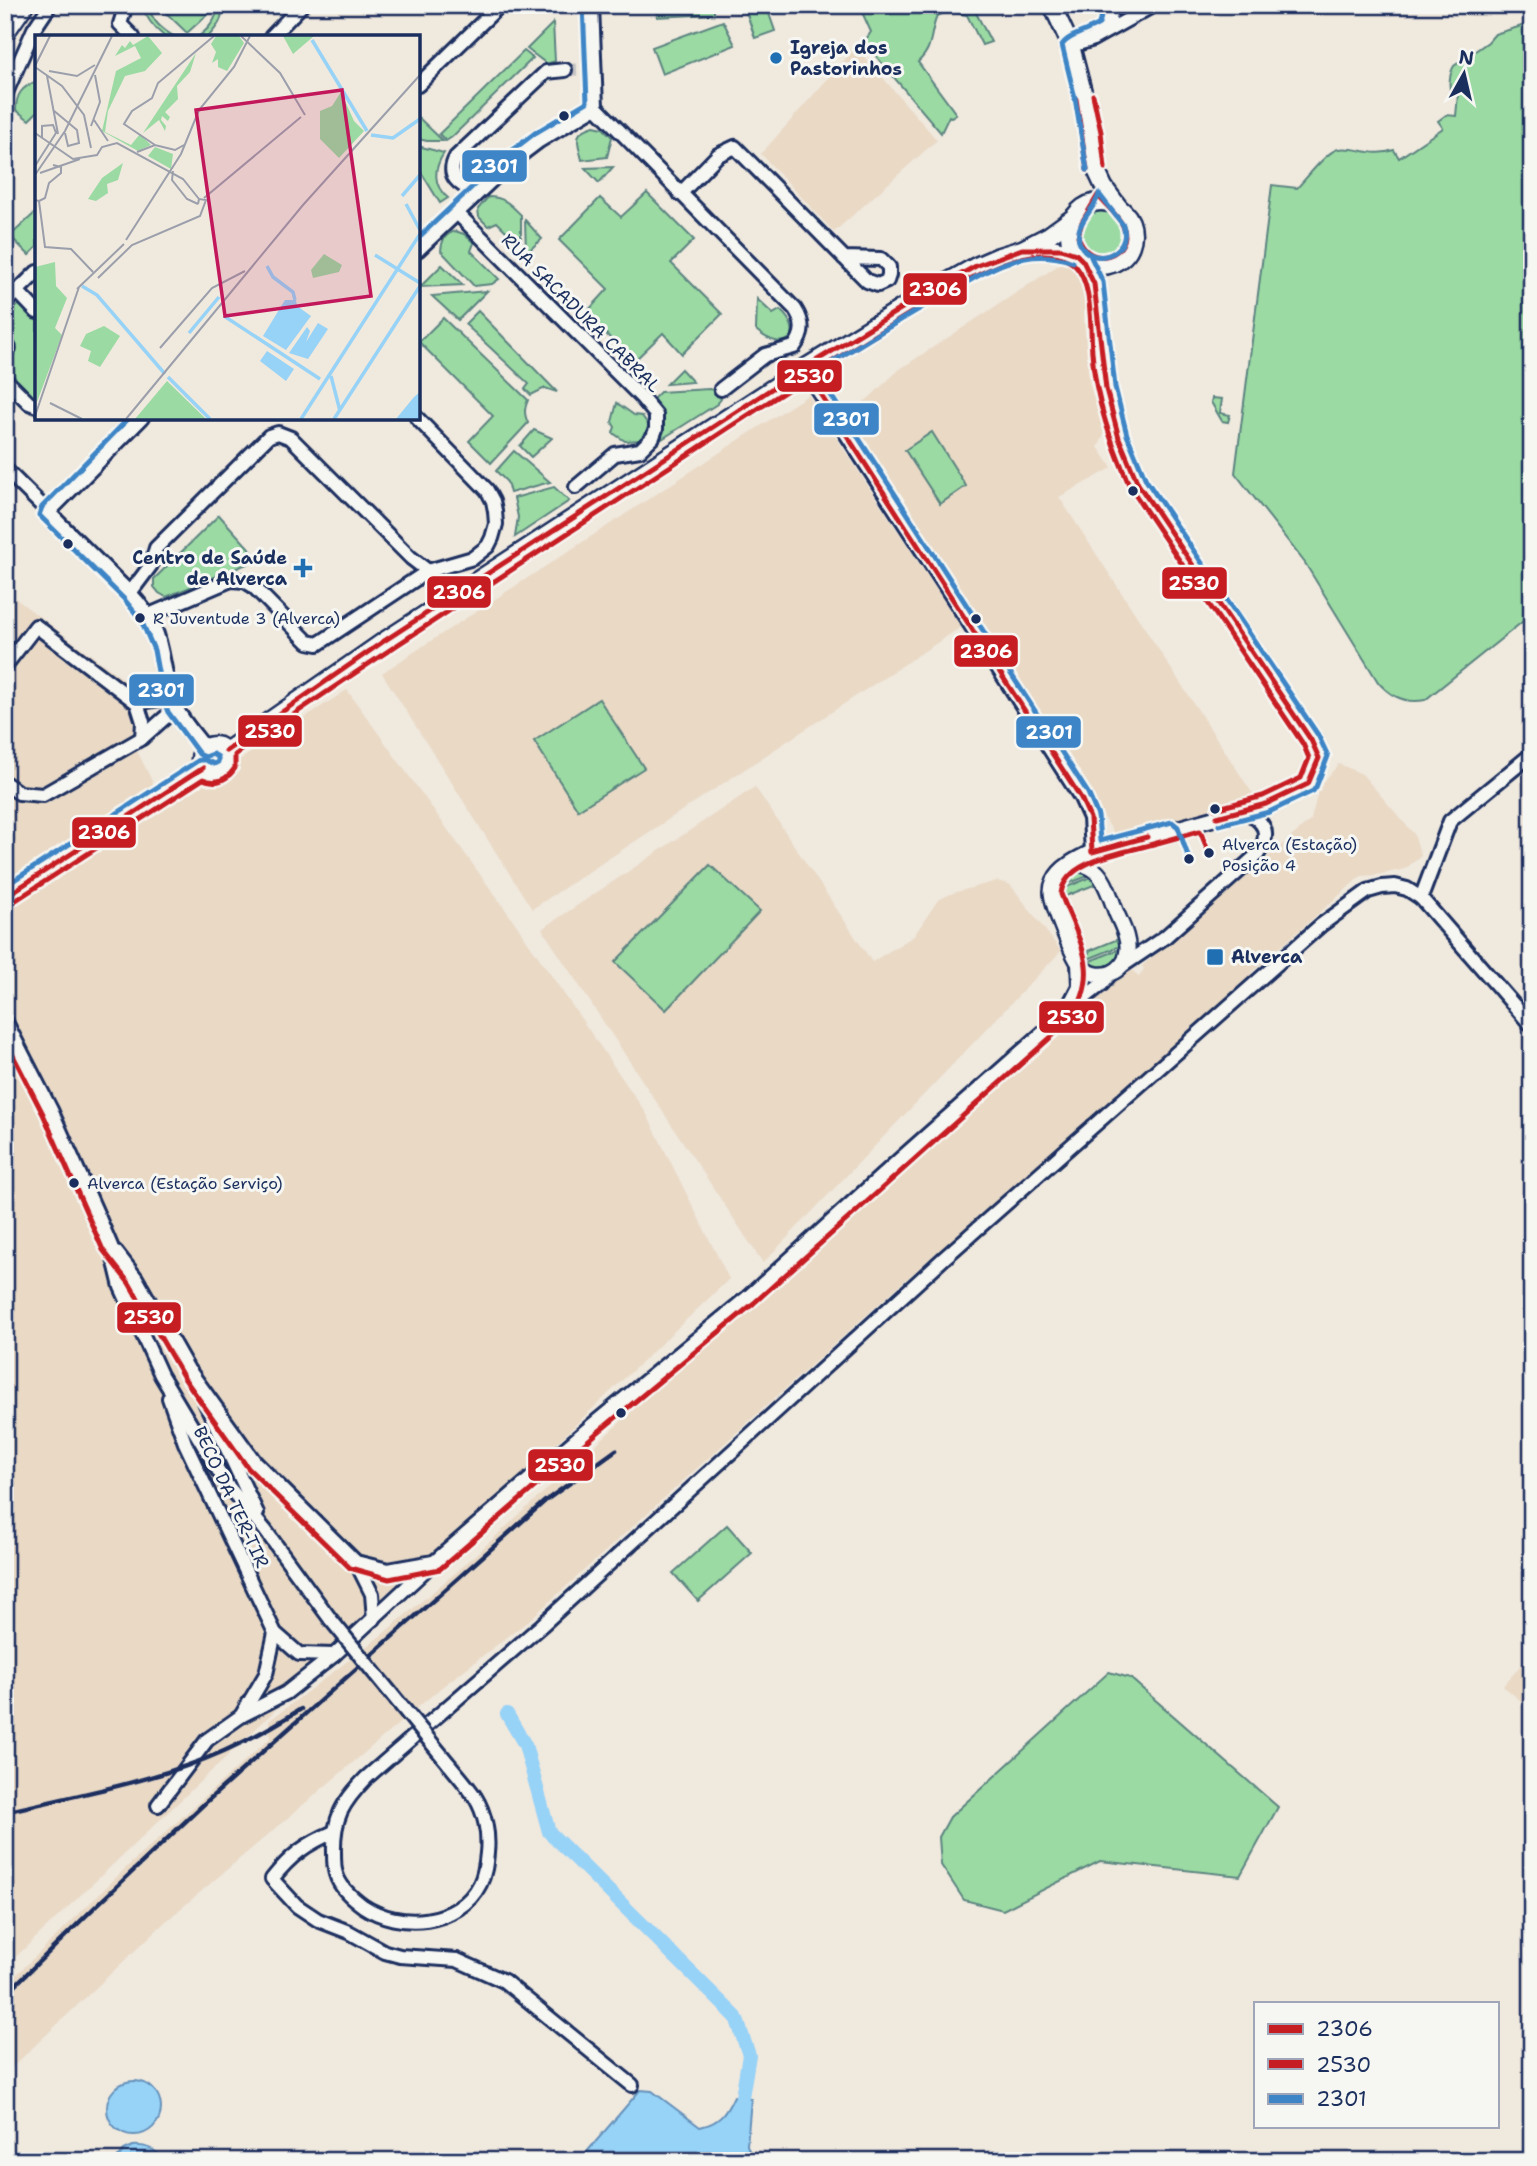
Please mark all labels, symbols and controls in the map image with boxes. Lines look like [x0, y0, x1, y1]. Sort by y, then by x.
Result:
inset map [35, 35, 420, 420]
place label: Igreja dos Pastorinhos [790, 36, 902, 81]
north arrow [1428, 38, 1498, 108]
text: N [1457, 44, 1475, 71]
marker: Igreja dos Pastorinhos [768, 50, 784, 66]
unlabelled marker [557, 109, 571, 123]
line badge: 2301 [461, 149, 528, 183]
text: 2301 [470, 154, 518, 179]
street label: RUA SACADURA CABRAL [496, 228, 666, 398]
line badge: 2306 [902, 272, 968, 306]
text: 2306 [909, 277, 961, 302]
line badge: 2530 [776, 359, 843, 393]
text: 2530 [783, 364, 835, 389]
line badge: 2301 [813, 402, 880, 436]
text: 2301 [822, 407, 870, 432]
unlabelled marker [1126, 484, 1140, 498]
unlabelled marker [61, 537, 75, 551]
place label: Centro de Saúde de Alverca [132, 546, 288, 591]
marker: Centro de Saúde de Alverca [293, 558, 313, 578]
line badge: 2530 [1161, 566, 1228, 600]
text: 2530 [1168, 571, 1220, 596]
line badge: 2306 [426, 575, 492, 609]
text: 2306 [433, 580, 485, 605]
place label: R Juventude 3 (Alverca) [153, 608, 340, 629]
marker: R Juventude 3 (Alverca) [133, 611, 147, 625]
unlabelled marker [969, 612, 983, 626]
line badge: 2306 [953, 634, 1019, 668]
text: 2306 [960, 639, 1012, 664]
line badge: 2301 [128, 673, 195, 707]
text: 2301 [137, 678, 185, 703]
line badge: 2530 [237, 714, 303, 748]
line badge: 2301 [1015, 715, 1082, 749]
text: 2530 [244, 719, 296, 744]
text: 2301 [1025, 720, 1073, 745]
unlabelled marker [1208, 802, 1222, 816]
line badge: 2306 [71, 816, 137, 849]
text: 2306 [78, 820, 130, 845]
place label: Alverca (Estação) Posição 4 [1222, 834, 1357, 876]
marker: Alverca (Estação) Posição 4 [1202, 846, 1216, 860]
unlabelled marker [1182, 852, 1196, 866]
place label: Alverca [1231, 945, 1303, 969]
marker: Alverca [1205, 947, 1225, 967]
line badge: 2530 [1038, 1000, 1105, 1034]
text: 2530 [1046, 1005, 1098, 1030]
place label: Alverca (Estação Serviço) [87, 1173, 283, 1194]
marker: Alverca (Estação Serviço) [67, 1176, 81, 1190]
line badge: 2530 [116, 1301, 182, 1334]
text: 2530 [123, 1305, 175, 1330]
unlabelled marker [614, 1406, 628, 1420]
street label: BECO DA TER-TIR [188, 1422, 274, 1572]
line badge: 2530 [527, 1448, 594, 1482]
text: 2530 [534, 1453, 586, 1478]
legend [1254, 2002, 1498, 2128]
text: 2306 [1316, 2015, 1373, 2043]
text: 2530 [1316, 2051, 1371, 2079]
text: 2301 [1316, 2085, 1367, 2113]

